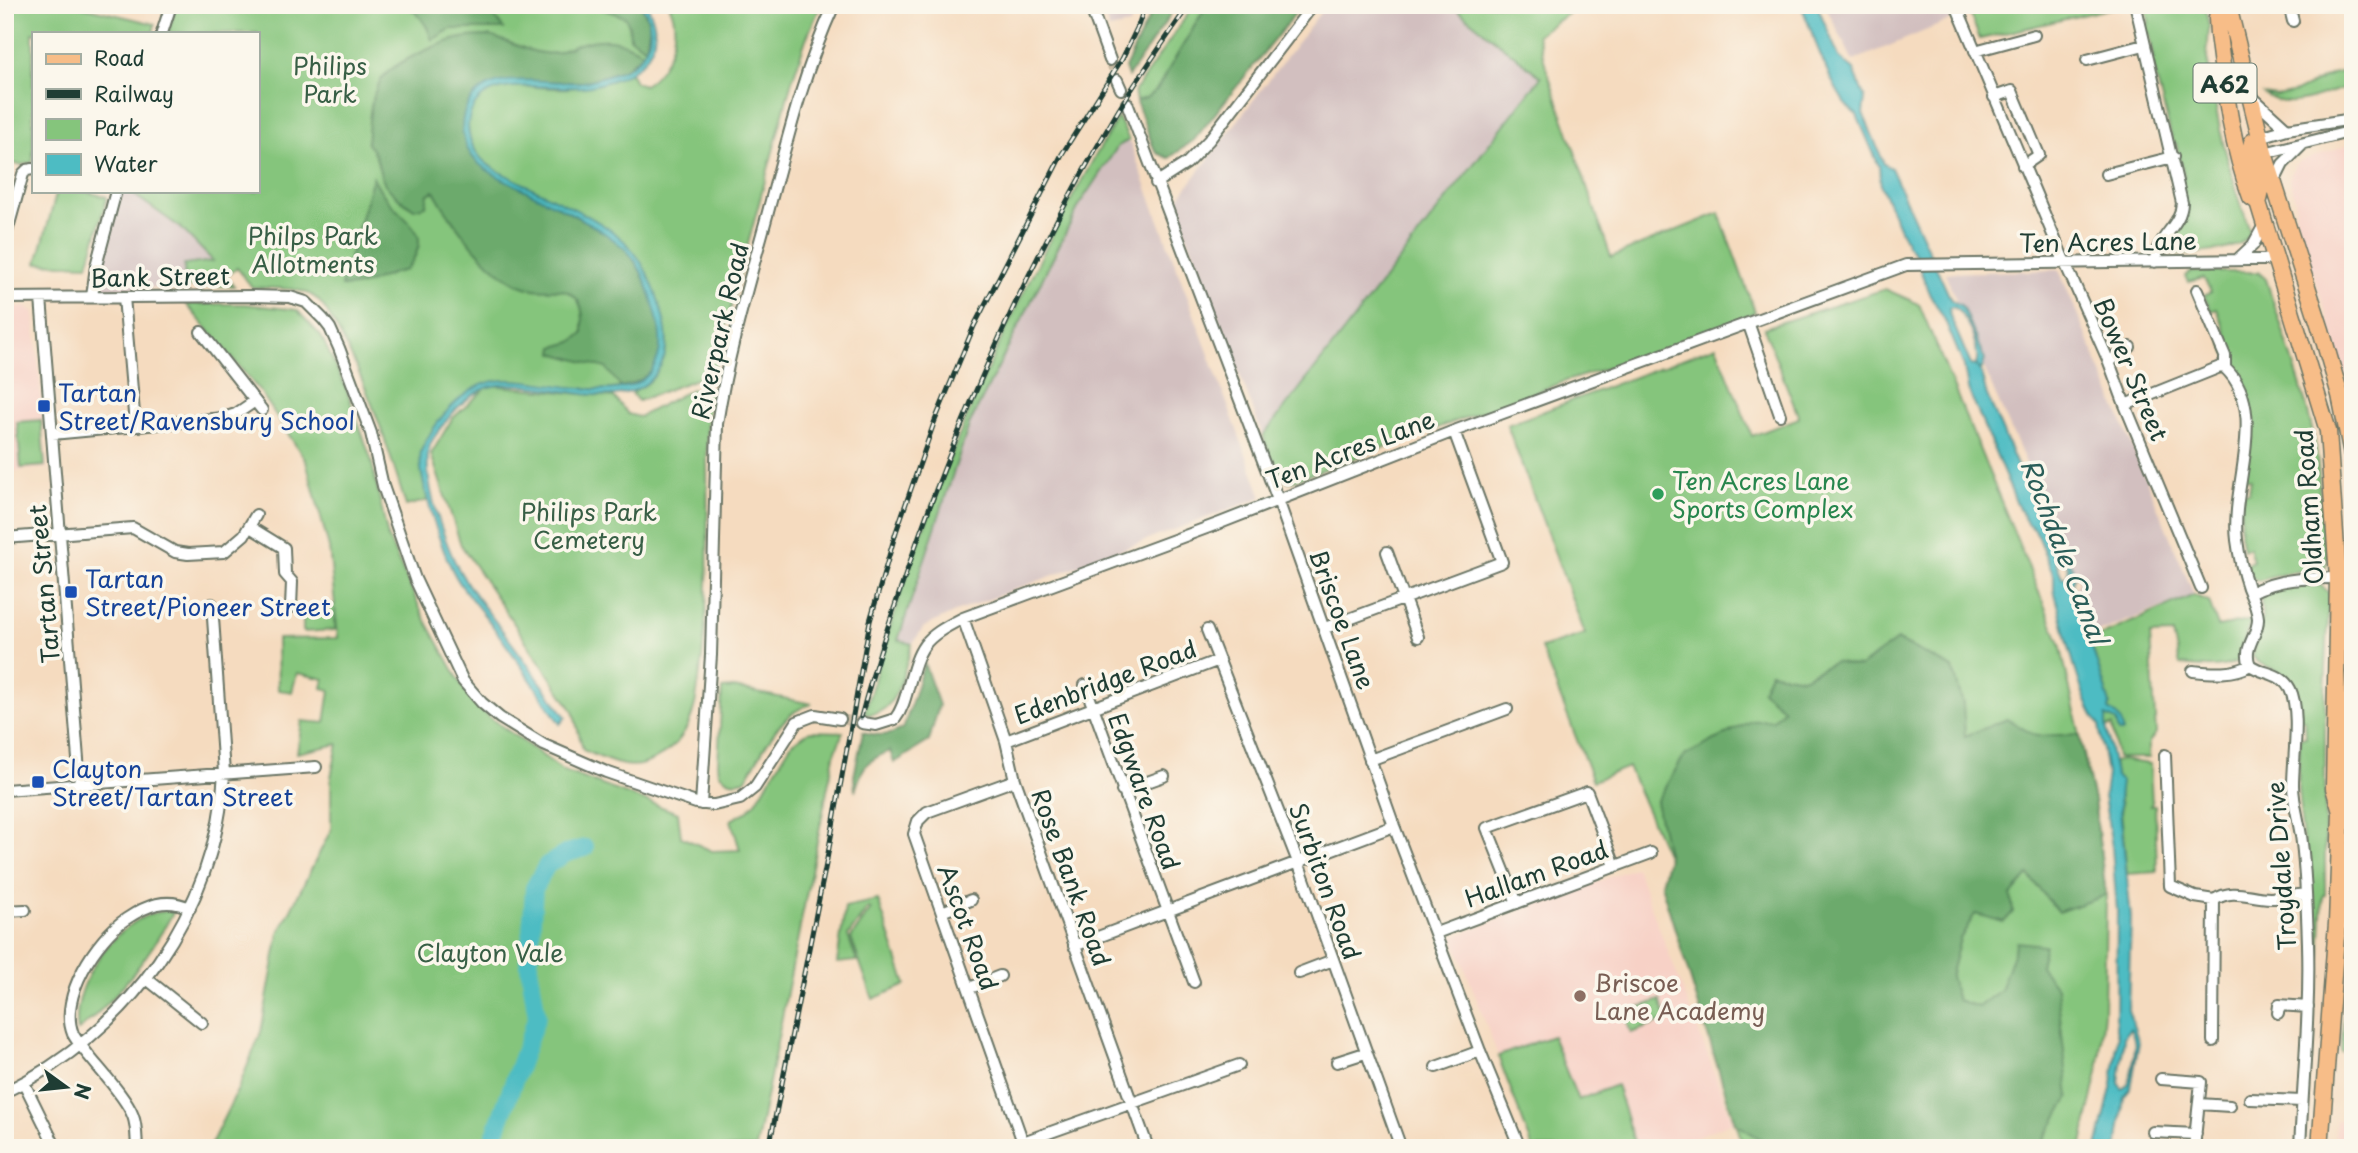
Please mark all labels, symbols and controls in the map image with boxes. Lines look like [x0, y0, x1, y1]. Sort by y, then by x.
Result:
legend [32, 32, 259, 192]
text: Road [94, 41, 145, 73]
park label: Philips Park [293, 47, 367, 111]
road number: A62 [2194, 64, 2256, 102]
text: Railway [94, 77, 174, 109]
text: Park [94, 111, 141, 143]
text: Water [94, 147, 158, 179]
park label: Philps Park Allotments [248, 217, 378, 281]
street label: Ten Acres Lane [2019, 221, 2197, 261]
street label: Riverpark Road [681, 239, 757, 423]
street label: Bank Street [90, 257, 230, 295]
street label: Bower Street [2086, 292, 2178, 446]
place label: Tartan Street/Ravensbury School [58, 374, 355, 438]
marker: Tartan Street/Ravensbury School [36, 398, 52, 414]
street label: Ten Acres Lane [1261, 400, 1439, 498]
street label: Oldham Road [2285, 428, 2331, 586]
water label: Rochdale Canal [2012, 453, 2120, 653]
place label: Ten Acres Lane Sports Complex [1672, 462, 1853, 526]
marker: Ten Acres Lane Sports Complex [1650, 486, 1666, 502]
park label: Philips Park Cemetery [521, 493, 657, 557]
street label: Tartan Street [18, 503, 68, 665]
street label: Briscoe Lane [1301, 544, 1385, 694]
place label: Tartan Street/Pioneer Street [85, 560, 331, 624]
marker: Tartan Street/Pioneer Street [63, 584, 79, 600]
street label: Edenbridge Road [1009, 630, 1201, 732]
street label: Edgware Road [1100, 707, 1190, 875]
place label: Clayton Street/Tartan Street [52, 750, 294, 814]
marker: Clayton Street/Tartan Street [30, 774, 46, 790]
street label: Troydale Drive [2256, 780, 2304, 952]
street label: Rose Bank Road [1023, 783, 1121, 971]
street label: Surbiton Road [1281, 798, 1371, 964]
street label: Hallam Road [1459, 830, 1613, 916]
street label: Ascot Road [930, 859, 1008, 995]
park label: Clayton Vale [416, 934, 564, 970]
place label: Briscoe Lane Academy [1594, 964, 1765, 1028]
marker: Briscoe Lane Academy [1572, 988, 1588, 1004]
north arrow [32, 1052, 102, 1122]
text: N [68, 1081, 99, 1103]

